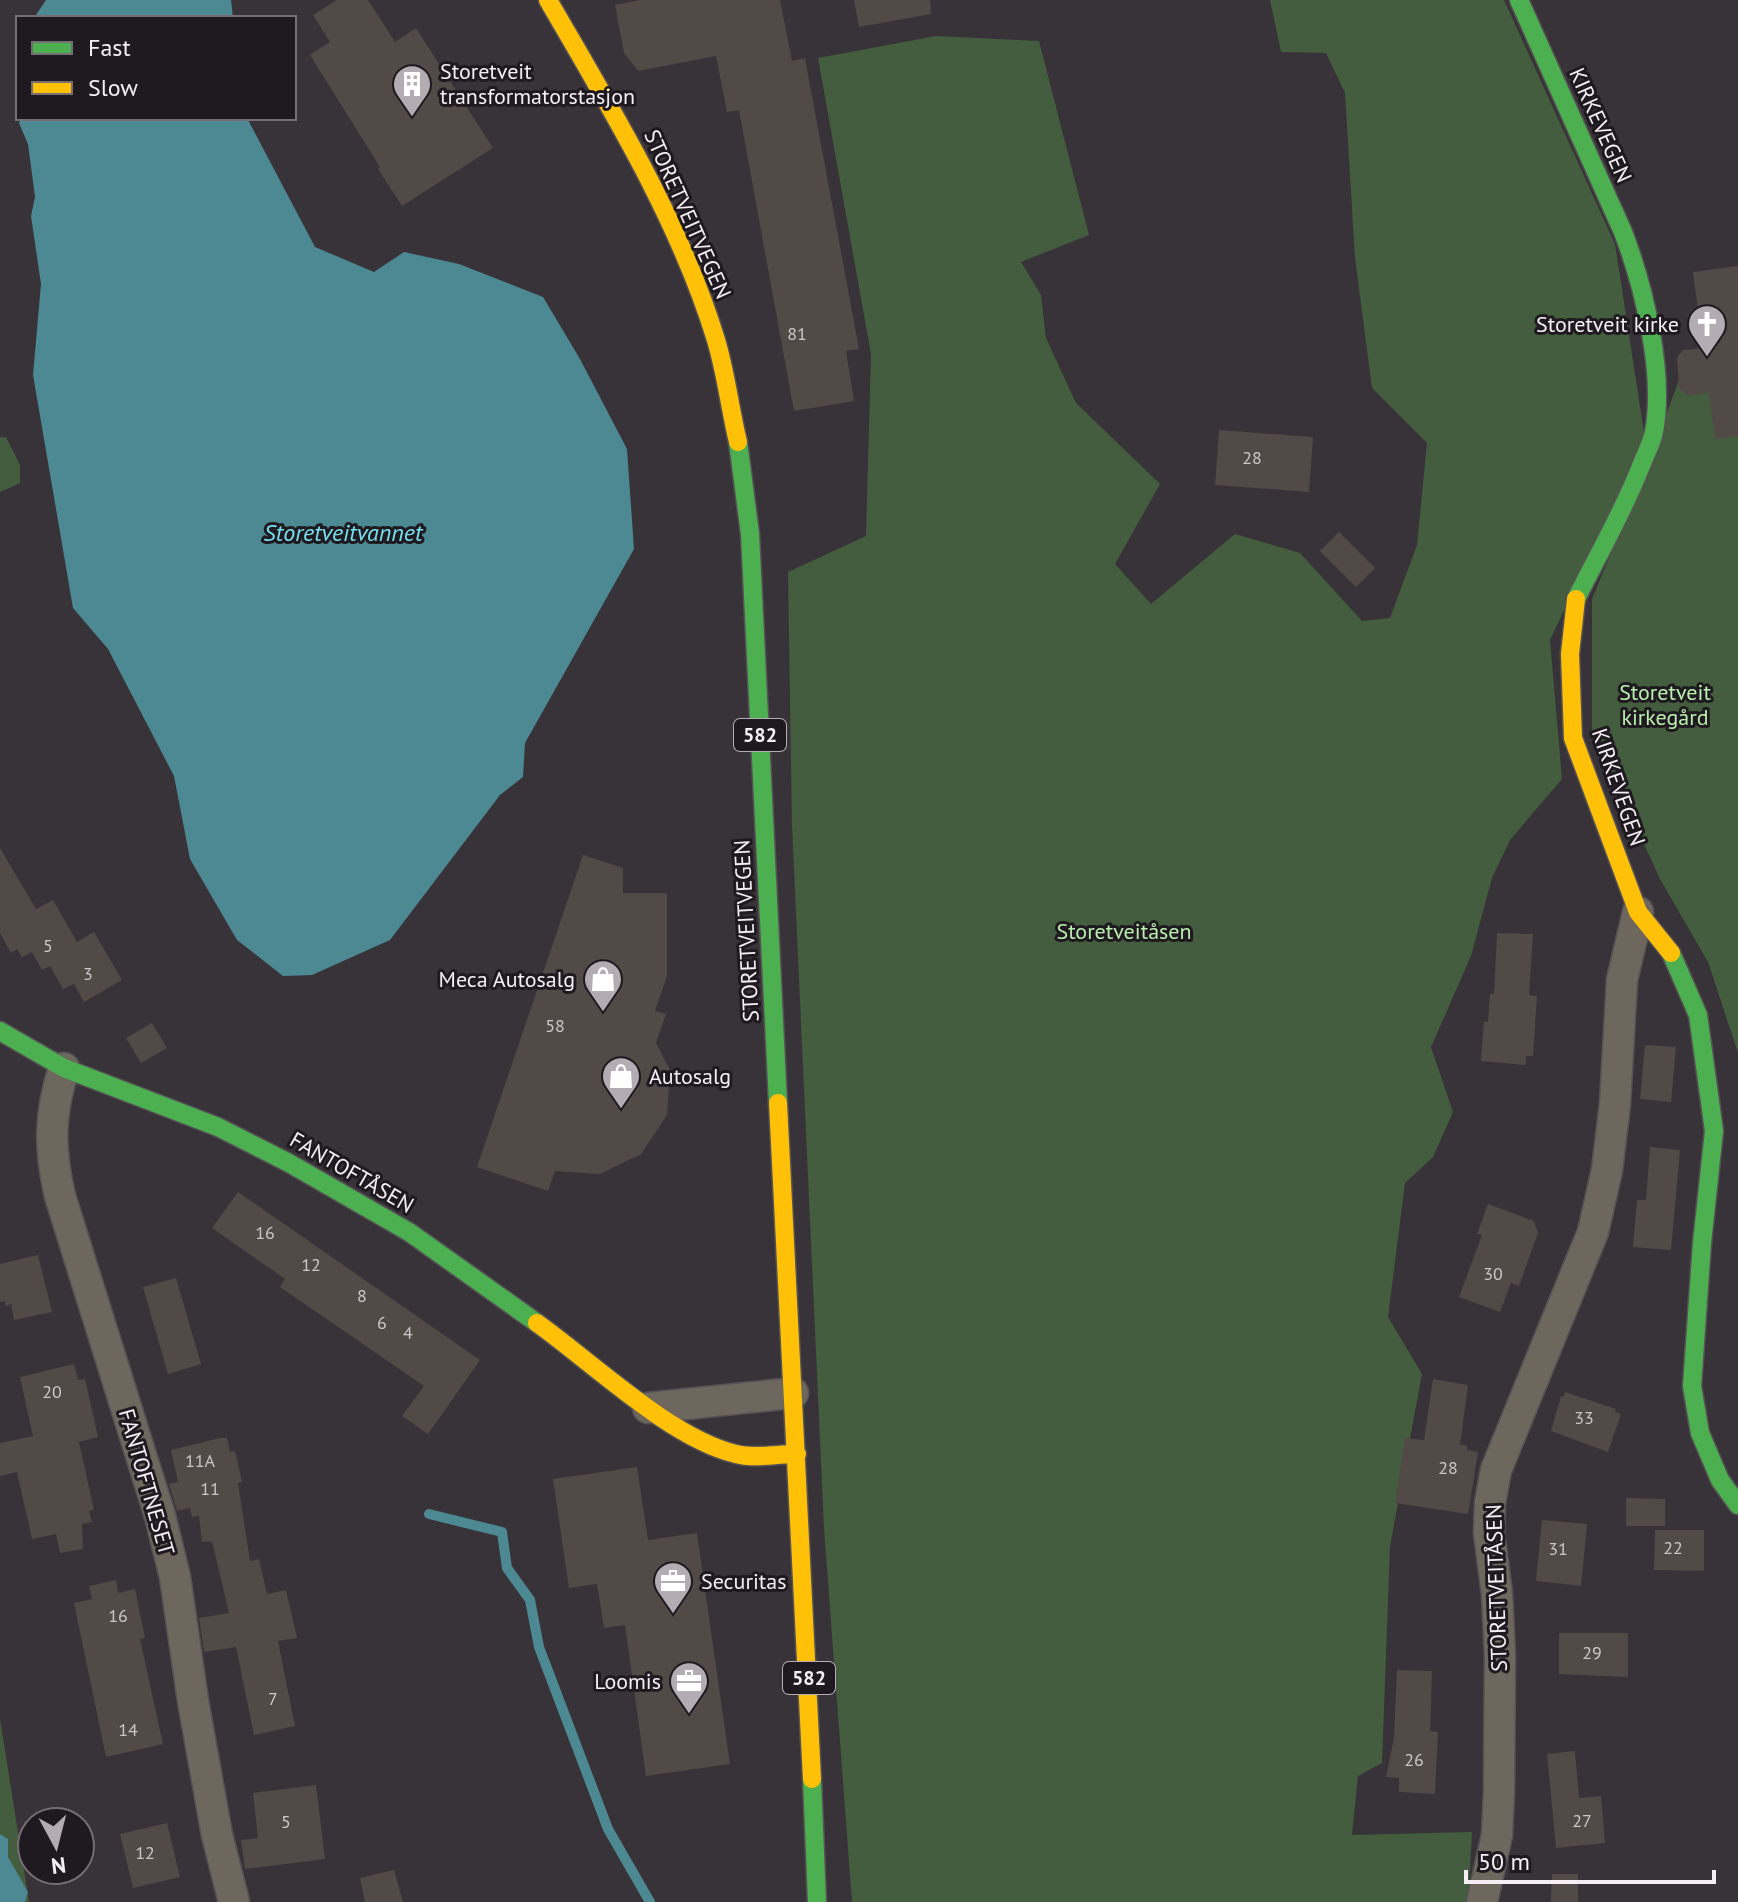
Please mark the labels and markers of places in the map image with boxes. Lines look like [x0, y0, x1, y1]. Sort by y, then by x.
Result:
place label: Storetveit transformatorstasjon [440, 57, 635, 110]
building icon: Storetveit transformatorstasjon [391, 63, 433, 118]
church icon: Storetveit kirke [1686, 303, 1728, 358]
place label: Storetveit kirke [1536, 310, 1679, 338]
shop icon: Meca Autosalg [582, 958, 624, 1013]
place label: Meca Autosalg [439, 965, 575, 993]
shop icon: Autosalg [600, 1055, 642, 1110]
place label: Autosalg [649, 1062, 731, 1090]
office icon: Securitas [652, 1560, 694, 1615]
place label: Securitas [701, 1567, 786, 1595]
office icon: Loomis [668, 1660, 710, 1715]
place label: Loomis [594, 1667, 661, 1695]

